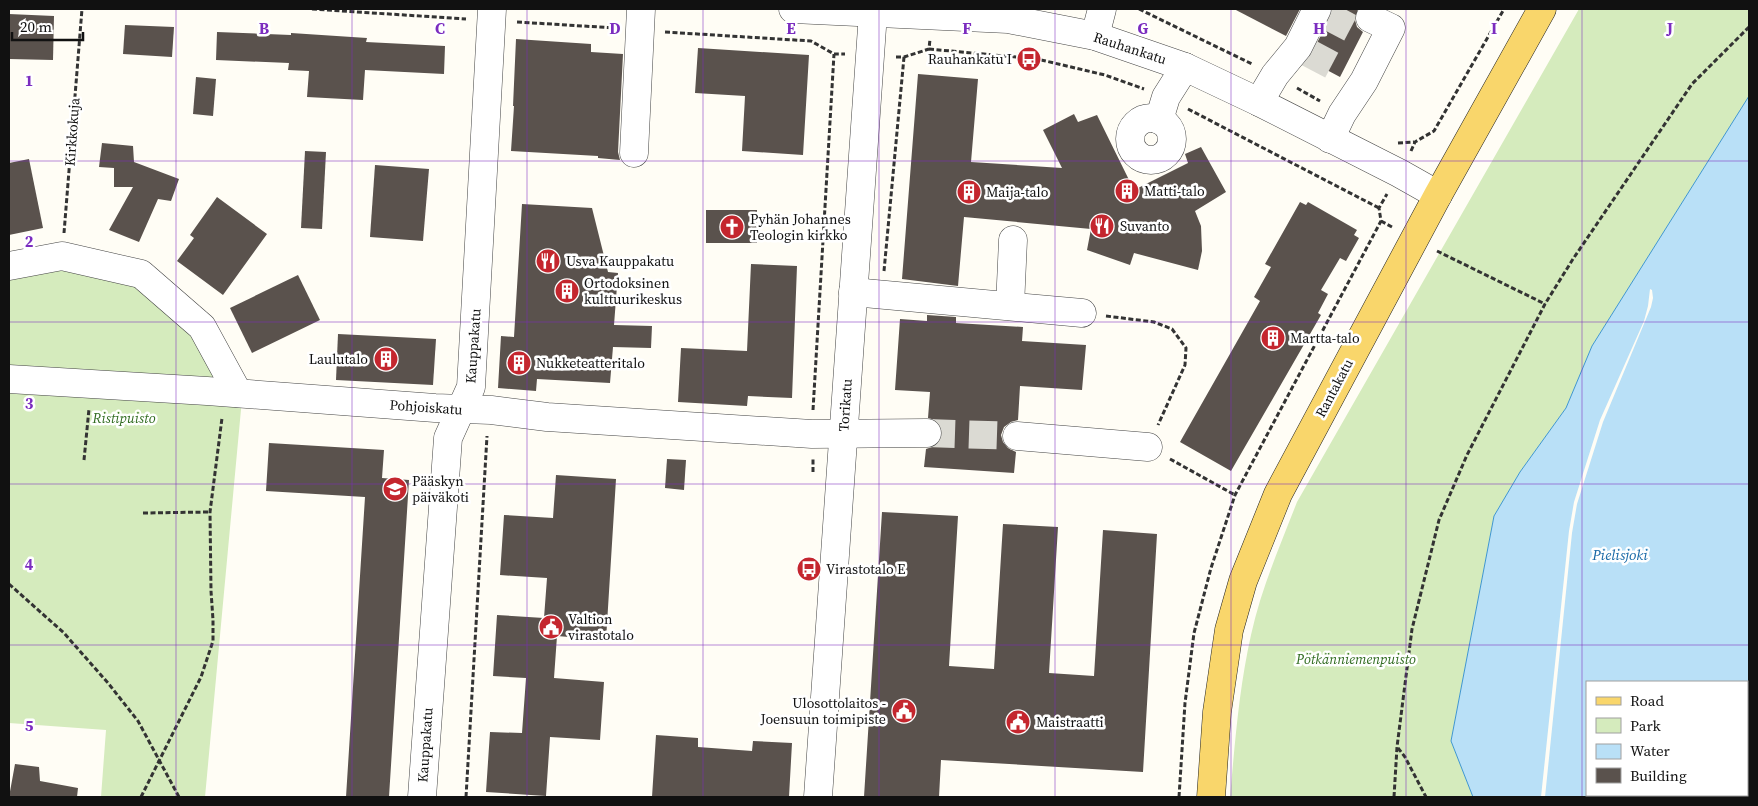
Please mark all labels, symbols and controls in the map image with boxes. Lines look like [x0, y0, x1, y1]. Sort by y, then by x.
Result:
scale bar [12, 10, 84, 42]
text: 20 m [20, 16, 52, 37]
text: B [259, 17, 270, 39]
text: C [435, 17, 445, 39]
text: D [609, 17, 621, 39]
text: E [786, 17, 796, 39]
text: F [962, 17, 972, 39]
text: G [1138, 17, 1149, 39]
text: H [1313, 17, 1325, 39]
text: I [1491, 17, 1497, 39]
text: J [1666, 17, 1673, 39]
street label: Rauhankatu [1091, 27, 1169, 69]
bus stop icon: Rauhankatu I [1016, 46, 1042, 72]
place label: Rauhankatu I [928, 49, 1012, 69]
text: 1 [25, 69, 33, 91]
street label: Kirkkokuja [60, 96, 84, 167]
building icon: Matti-talo [1114, 178, 1140, 204]
building icon: Maija-talo [956, 179, 982, 205]
place label: Matti-talo [1144, 181, 1205, 201]
place label: Maija-talo [986, 182, 1049, 202]
place label: Pyhän Johannes Teologin kirkko [750, 209, 851, 245]
restaurant icon: Suvanto [1089, 213, 1115, 239]
church icon: Pyhän Johannes Teologin kirkko [719, 214, 745, 240]
place label: Suvanto [1120, 216, 1170, 236]
text: 2 [25, 230, 34, 252]
restaurant icon: Usva Kauppakatu [535, 248, 561, 274]
place label: Usva Kauppakatu [566, 251, 674, 271]
place label: Ortodoksinen kulttuurikeskus [584, 273, 682, 309]
building icon: Ortodoksinen kulttuurikeskus [554, 278, 580, 304]
street label: Kauppakatu [460, 308, 486, 384]
building icon: Martta-talo [1260, 325, 1286, 351]
place label: Martta-talo [1290, 328, 1360, 348]
building icon: Laulutalo [373, 346, 399, 372]
place label: Laulutalo [309, 349, 368, 369]
building icon: Nukketeatteritalo [506, 350, 532, 376]
place label: Nukketeatteritalo [536, 353, 645, 373]
street label: Rantakatu [1310, 355, 1358, 421]
street label: Torikatu [833, 378, 857, 432]
text: 3 [25, 392, 34, 414]
street label: Pohjoiskatu [389, 394, 463, 420]
park label: Ristipuisto [91, 408, 156, 428]
place label: Pääskyn päiväkoti [412, 471, 469, 507]
school or university icon: Pääskyn päiväkoti [382, 476, 408, 502]
water label: Pielisjoki [1591, 544, 1648, 565]
text: 4 [25, 553, 34, 575]
bus stop icon: Virastotalo E [796, 556, 822, 582]
place label: Virastotalo E [826, 559, 906, 579]
place label: Valtion virastotalo [568, 609, 634, 645]
public building icon: Valtion virastotalo [538, 614, 564, 640]
park label: Pötkänniemenpuisto [1295, 649, 1416, 669]
legend [1586, 681, 1748, 796]
text: Road [1630, 690, 1664, 711]
place label: Ulosottolaitos - Joensuun toimipiste [759, 693, 886, 729]
public building icon: Ulosottolaitos - Joensuun toimipiste [891, 698, 917, 724]
street label: Kauppakatu [412, 707, 438, 783]
public building icon: Maistraatti [1005, 709, 1031, 735]
place label: Maistraatti [1036, 712, 1104, 732]
text: 5 [25, 714, 34, 736]
text: Park [1630, 715, 1662, 736]
text: Water [1630, 740, 1671, 761]
text: Building [1630, 765, 1687, 786]

